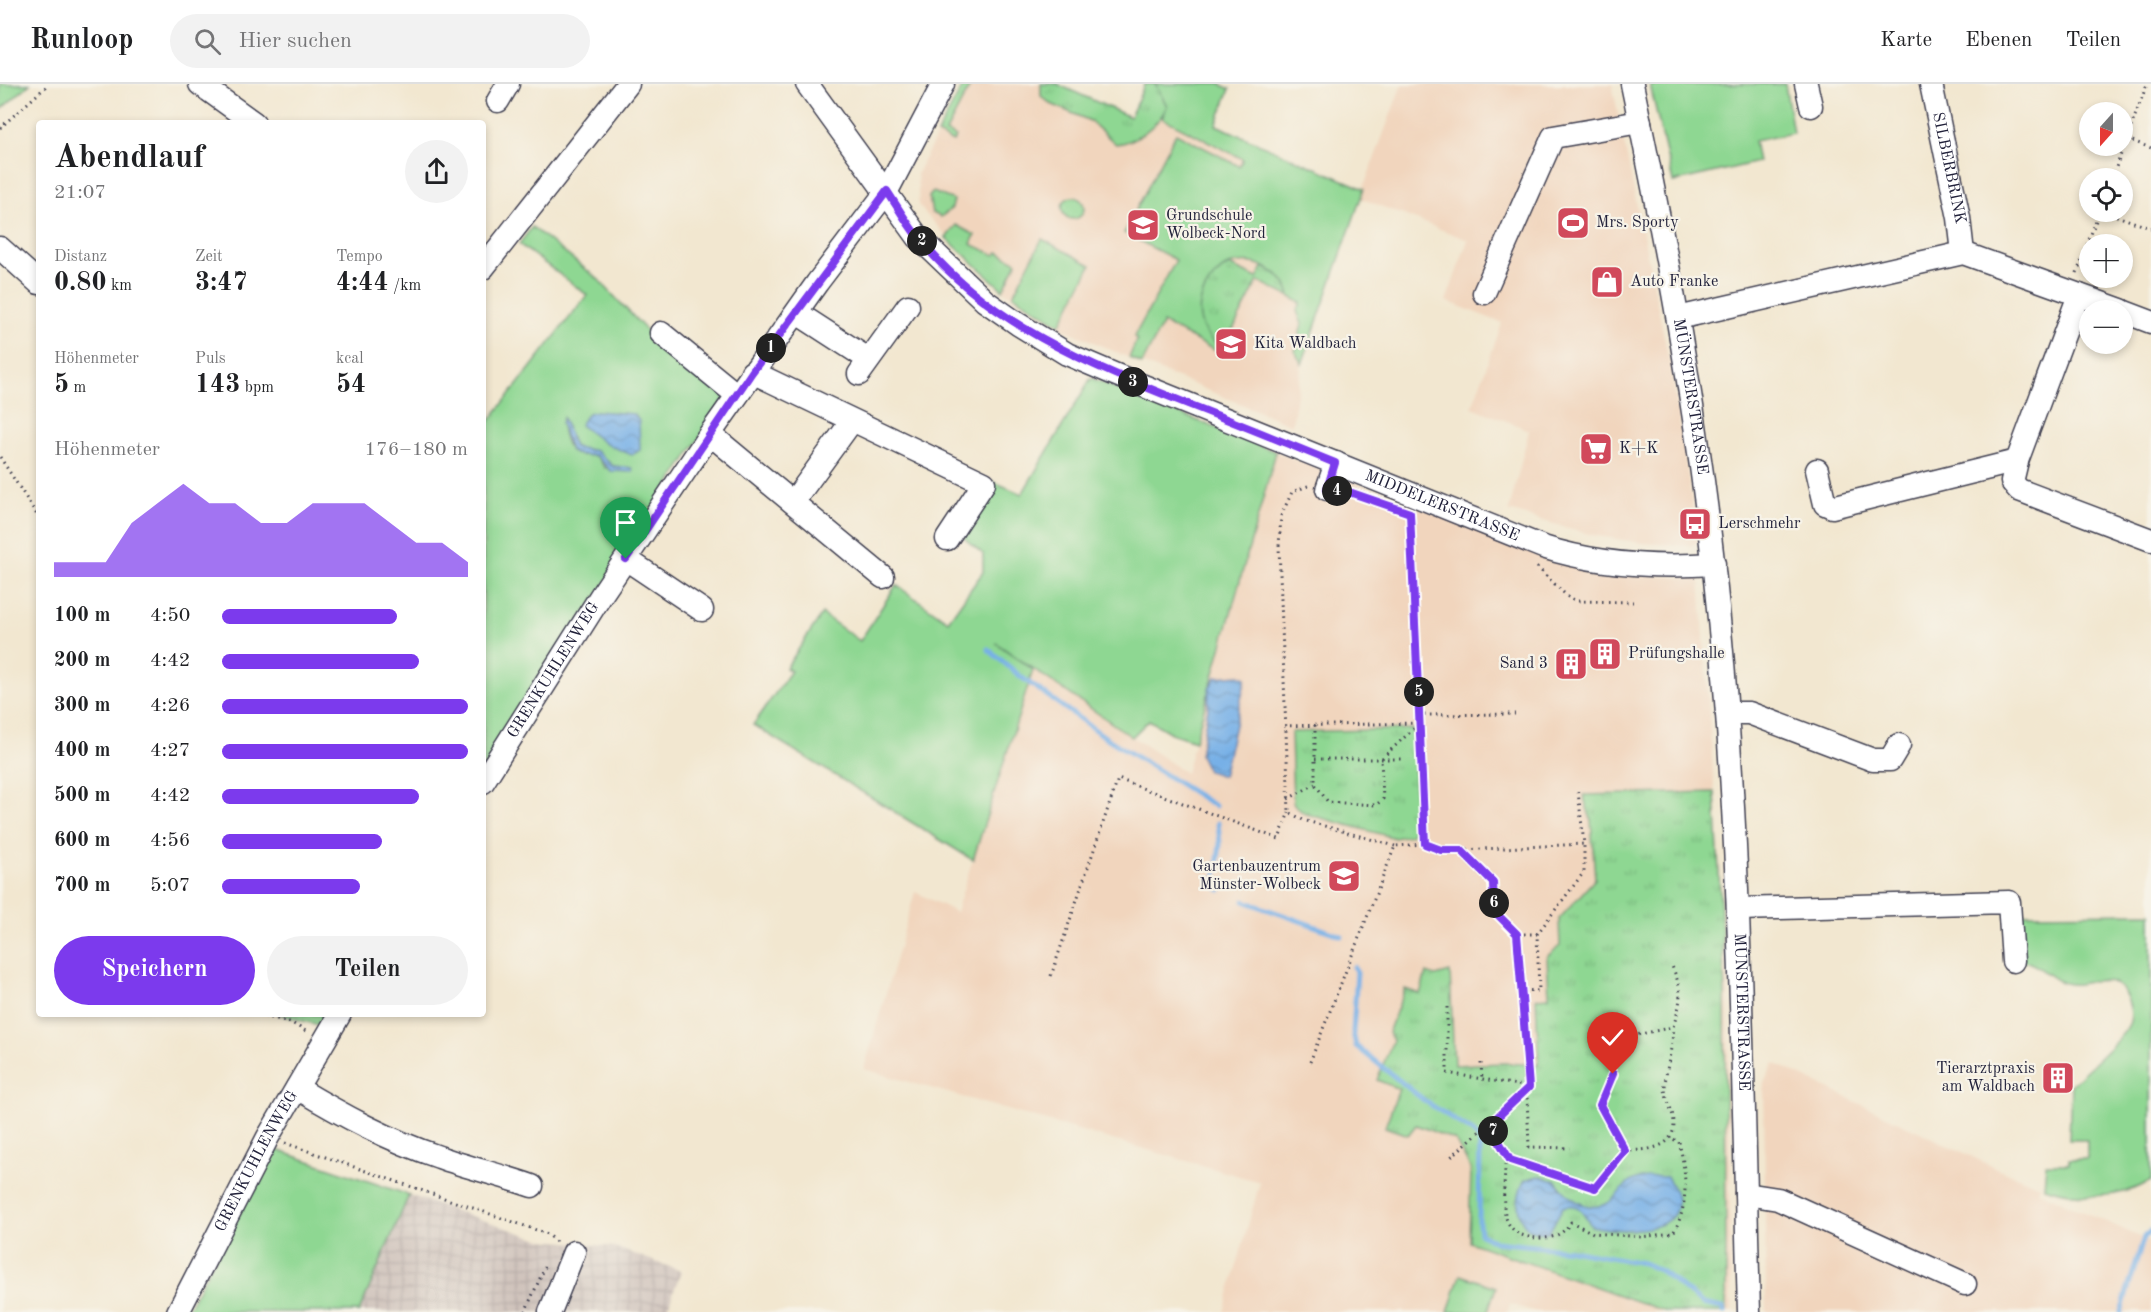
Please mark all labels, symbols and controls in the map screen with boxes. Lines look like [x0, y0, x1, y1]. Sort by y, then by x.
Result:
search box [170, 14, 590, 68]
icon: search [191, 25, 224, 58]
text: Runloop [30, 27, 134, 55]
text: Hier suchen [239, 30, 352, 52]
text: Karte [1880, 30, 1932, 51]
text: Ebenen [1965, 30, 2032, 51]
text: Teilen [2065, 30, 2121, 51]
north arrow [2079, 102, 2133, 156]
map controls [2079, 102, 2133, 354]
street label: SILBERBRINK [1929, 111, 1968, 226]
button: share [405, 140, 468, 203]
text: Abendlauf [54, 142, 205, 175]
button: locate [2079, 168, 2133, 222]
text: 21:07 [54, 183, 106, 203]
sports icon: Mrs. Sporty [1555, 205, 1591, 241]
school or university icon: Grundschule Wolbeck-Nord [1125, 207, 1161, 243]
place label: Grundschule Wolbeck-Nord [1166, 208, 1266, 242]
place label: Mrs. Sporty [1596, 215, 1679, 231]
pin: 2 [907, 226, 937, 256]
text: 2 [917, 233, 927, 249]
button: + [2079, 234, 2133, 288]
text: Distanz [54, 249, 107, 265]
text: Zeit [195, 249, 223, 265]
text: Tempo [336, 249, 383, 265]
shop icon: Auto Franke [1589, 264, 1625, 300]
text: 0.80 [54, 270, 107, 296]
text: 3:47 [195, 270, 248, 296]
text: 4:44 [336, 270, 389, 296]
place label: Auto Franke [1630, 274, 1718, 290]
text: km [107, 278, 132, 294]
text: /km [389, 278, 421, 294]
button: − [2079, 300, 2133, 354]
street label: MÜNSTERSTRASSE [1670, 317, 1710, 476]
school or university icon: Kita Waldbach [1213, 326, 1249, 362]
pin: 1 [756, 333, 786, 363]
place label: Kita Waldbach [1254, 336, 1357, 352]
text: 1 [766, 340, 776, 356]
text: Höhenmeter [54, 351, 139, 367]
text: Puls [195, 351, 226, 367]
text: kcal [336, 351, 364, 367]
pin: 3 [1118, 367, 1148, 397]
text: 5 [54, 372, 69, 398]
text: 143 [195, 372, 240, 398]
text: 54 [336, 372, 366, 398]
text: 3 [1128, 374, 1138, 390]
text: m [69, 380, 86, 396]
text: bpm [240, 380, 274, 396]
supermarket icon: K+K [1578, 431, 1614, 467]
text: Höhenmeter [54, 440, 160, 460]
text: 176–180 m [365, 440, 468, 460]
place label: K+K [1619, 441, 1658, 457]
street label: MIDDELERSTRASSE [1362, 468, 1521, 544]
pin: 4 [1322, 476, 1352, 506]
text: 4 [1332, 483, 1342, 499]
pin [600, 497, 651, 559]
icon: arrive [609, 506, 642, 539]
bus stop icon: Lerschmehr [1677, 506, 1713, 542]
place label: Lerschmehr [1718, 516, 1801, 532]
street label: GRENKUHLENWEG [505, 599, 603, 741]
text: 100 m [54, 606, 110, 626]
text: 4:50 [150, 606, 190, 626]
building icon: Prüfungshalle [1587, 636, 1623, 672]
building icon: Sand 3 [1553, 646, 1589, 682]
place label: Prüfungshalle [1628, 646, 1725, 662]
text: 200 m [54, 651, 110, 671]
text: 4:42 [150, 651, 190, 671]
place label: Sand 3 [1499, 656, 1548, 672]
pin: 5 [1404, 677, 1434, 707]
text: 5 [1414, 684, 1424, 700]
text: 300 m [54, 696, 110, 716]
text: 4:26 [150, 696, 190, 716]
text: 400 m [54, 741, 110, 761]
text: 4:27 [150, 741, 190, 761]
text: 500 m [54, 786, 110, 806]
text: 4:42 [150, 786, 190, 806]
text: 600 m [54, 831, 110, 851]
text: 4:56 [150, 831, 190, 851]
school or university icon: Gartenbauzentrum Münster-Wolbeck [1326, 858, 1362, 894]
place label: Gartenbauzentrum Münster-Wolbeck [1192, 859, 1321, 893]
text: 700 m [54, 876, 110, 896]
text: 5:07 [150, 876, 190, 896]
pin: 6 [1479, 888, 1509, 918]
text: 6 [1489, 895, 1499, 911]
street label: MÜNSTERSTRASSE [1731, 933, 1752, 1091]
button: Speichern [54, 936, 255, 1005]
button: Teilen [267, 936, 468, 1005]
pin [1587, 1012, 1638, 1074]
icon: check [1596, 1021, 1629, 1054]
building icon: Tierarztpraxis am Waldbach [2040, 1060, 2076, 1096]
place label: Tierarztpraxis am Waldbach [1936, 1061, 2035, 1095]
street label: GRENKUHLENWEG [213, 1088, 301, 1234]
pin: 7 [1478, 1116, 1508, 1146]
text: 7 [1488, 1123, 1498, 1139]

